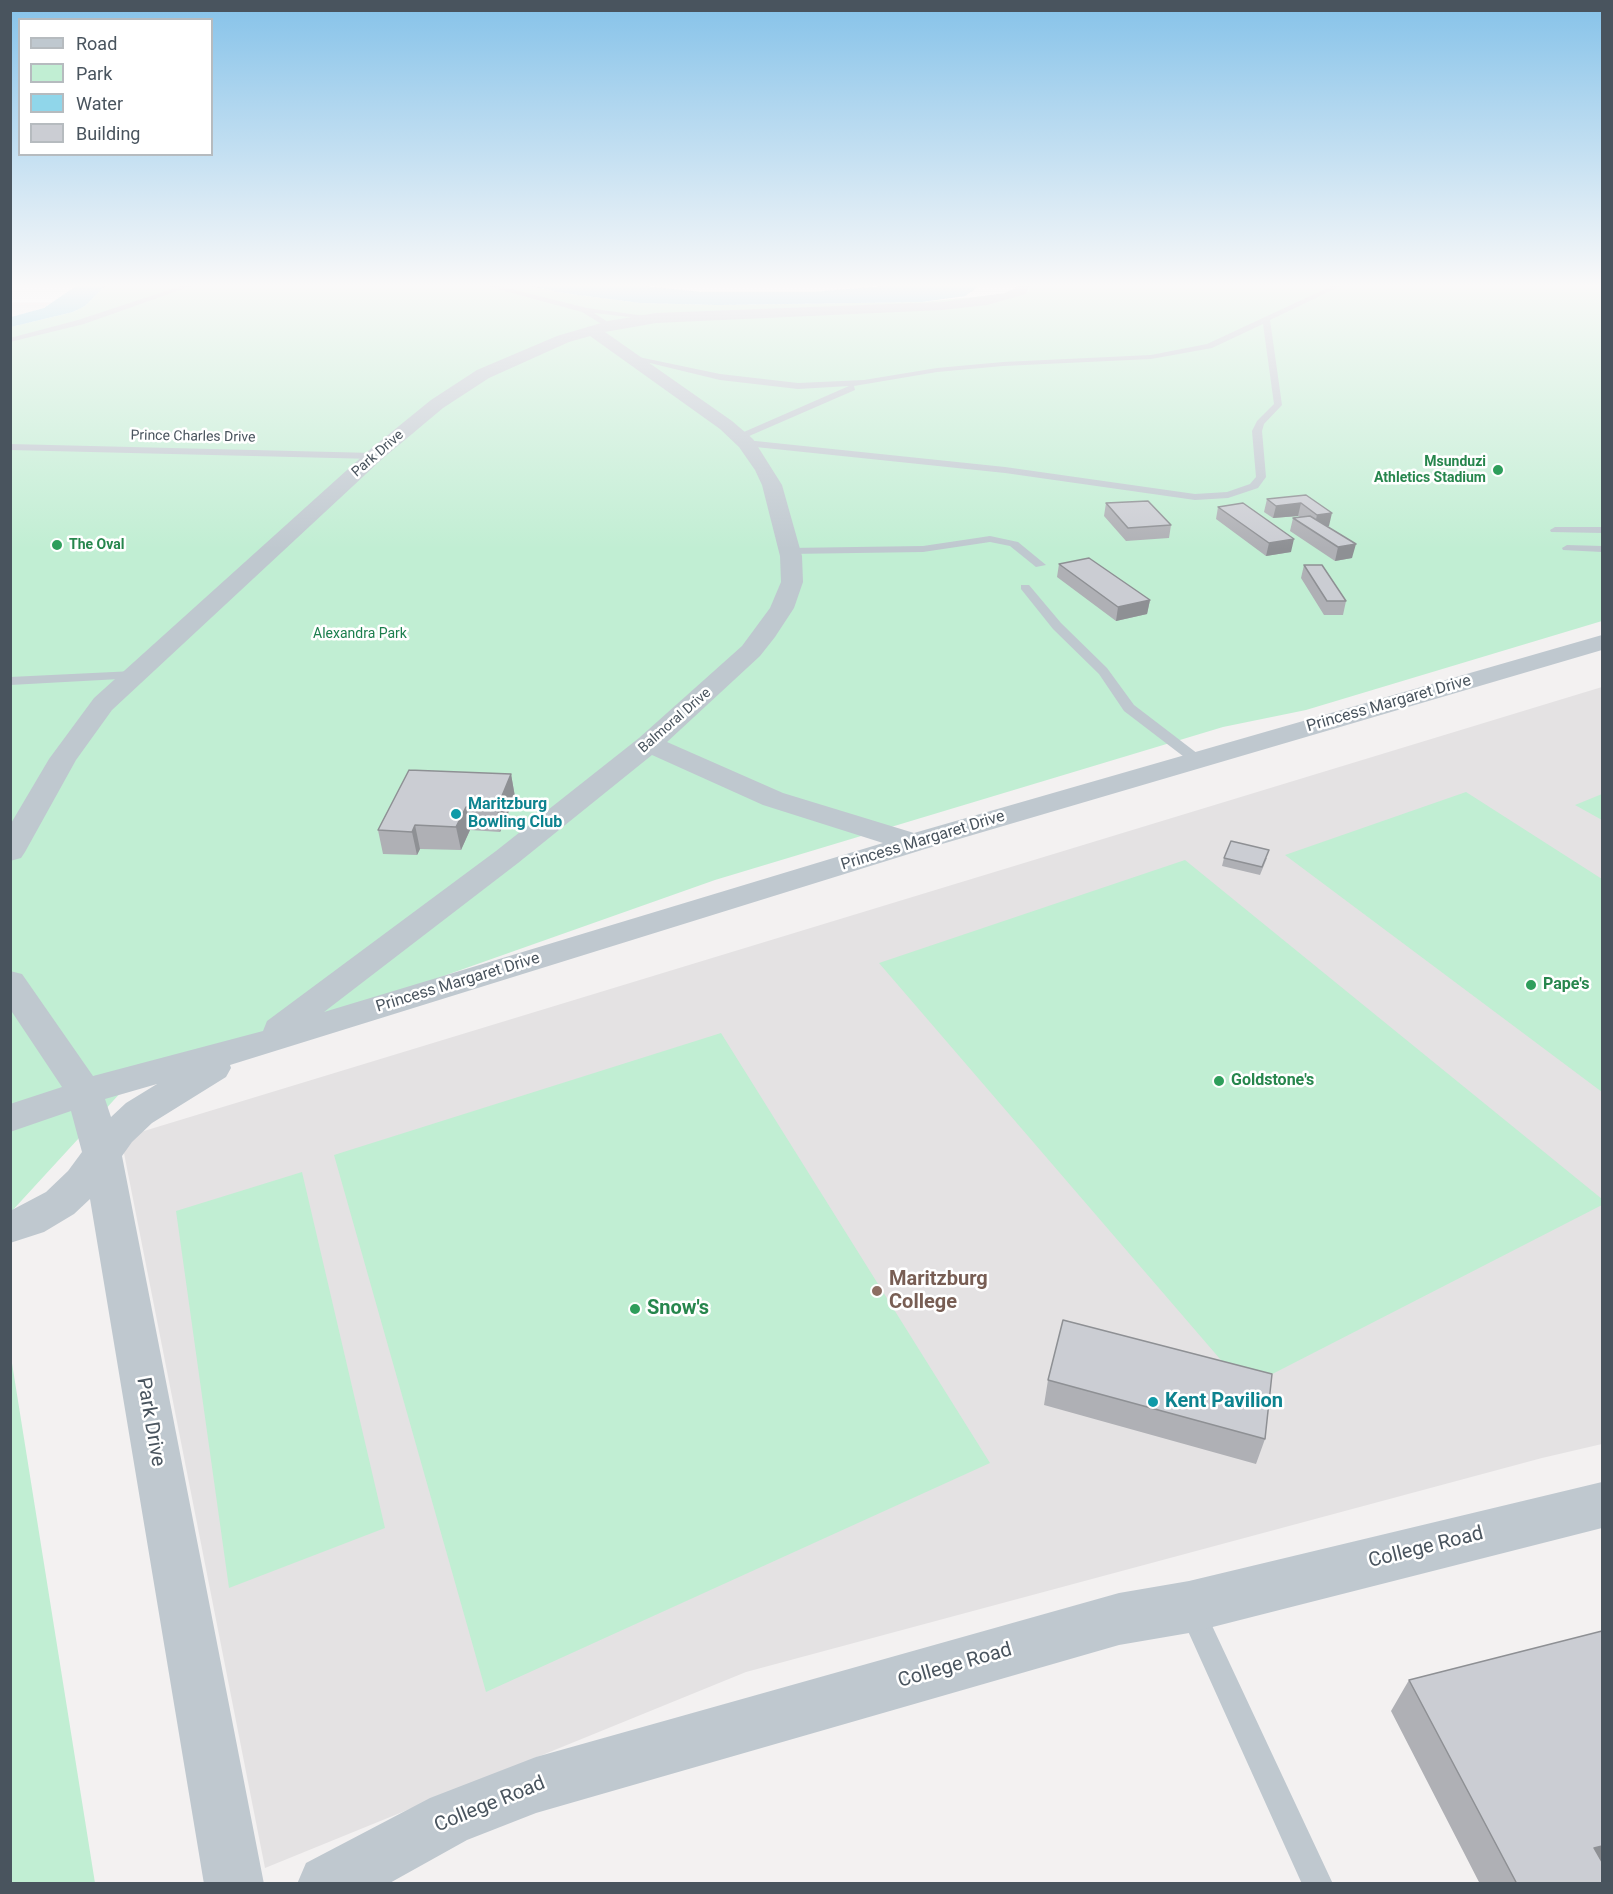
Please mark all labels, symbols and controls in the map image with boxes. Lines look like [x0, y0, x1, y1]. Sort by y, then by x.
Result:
legend [18, 18, 213, 156]
text: Road [76, 33, 117, 54]
text: Park [76, 63, 112, 84]
text: Water [76, 93, 123, 114]
text: Building [76, 123, 140, 144]
street label: Park Drive [349, 427, 407, 481]
street label: Prince Charles Drive [130, 428, 256, 446]
place label: Msunduzi Athletics Stadium [1374, 454, 1486, 486]
marker: Msunduzi Athletics Stadium [1491, 463, 1505, 477]
place label: The Oval [69, 537, 124, 553]
marker: The Oval [50, 538, 64, 552]
park label: Alexandra Park [313, 626, 407, 642]
street label: Princess Margaret Drive [1305, 671, 1473, 737]
street label: Balmoral Drive [635, 685, 715, 757]
place label: Maritzburg Bowling Club [468, 795, 562, 833]
marker: Maritzburg Bowling Club [449, 807, 463, 821]
street label: Princess Margaret Drive [839, 807, 1007, 875]
street label: Princess Margaret Drive [374, 949, 542, 1017]
place label: Pape's [1543, 975, 1589, 995]
marker: Pape's [1524, 978, 1538, 992]
place label: Goldstone's [1231, 1071, 1314, 1091]
marker: Goldstone's [1212, 1074, 1226, 1088]
place label: Maritzburg College [889, 1268, 988, 1315]
marker: Maritzburg College [870, 1284, 884, 1298]
place label: Snow's [647, 1297, 709, 1321]
marker: Snow's [628, 1302, 642, 1316]
street label: Park Drive [130, 1376, 170, 1468]
place label: Kent Pavilion [1165, 1390, 1283, 1414]
marker: Kent Pavilion [1146, 1395, 1160, 1409]
street label: College Road [1366, 1522, 1486, 1574]
street label: College Road [895, 1638, 1015, 1694]
street label: College Road [431, 1772, 549, 1838]

